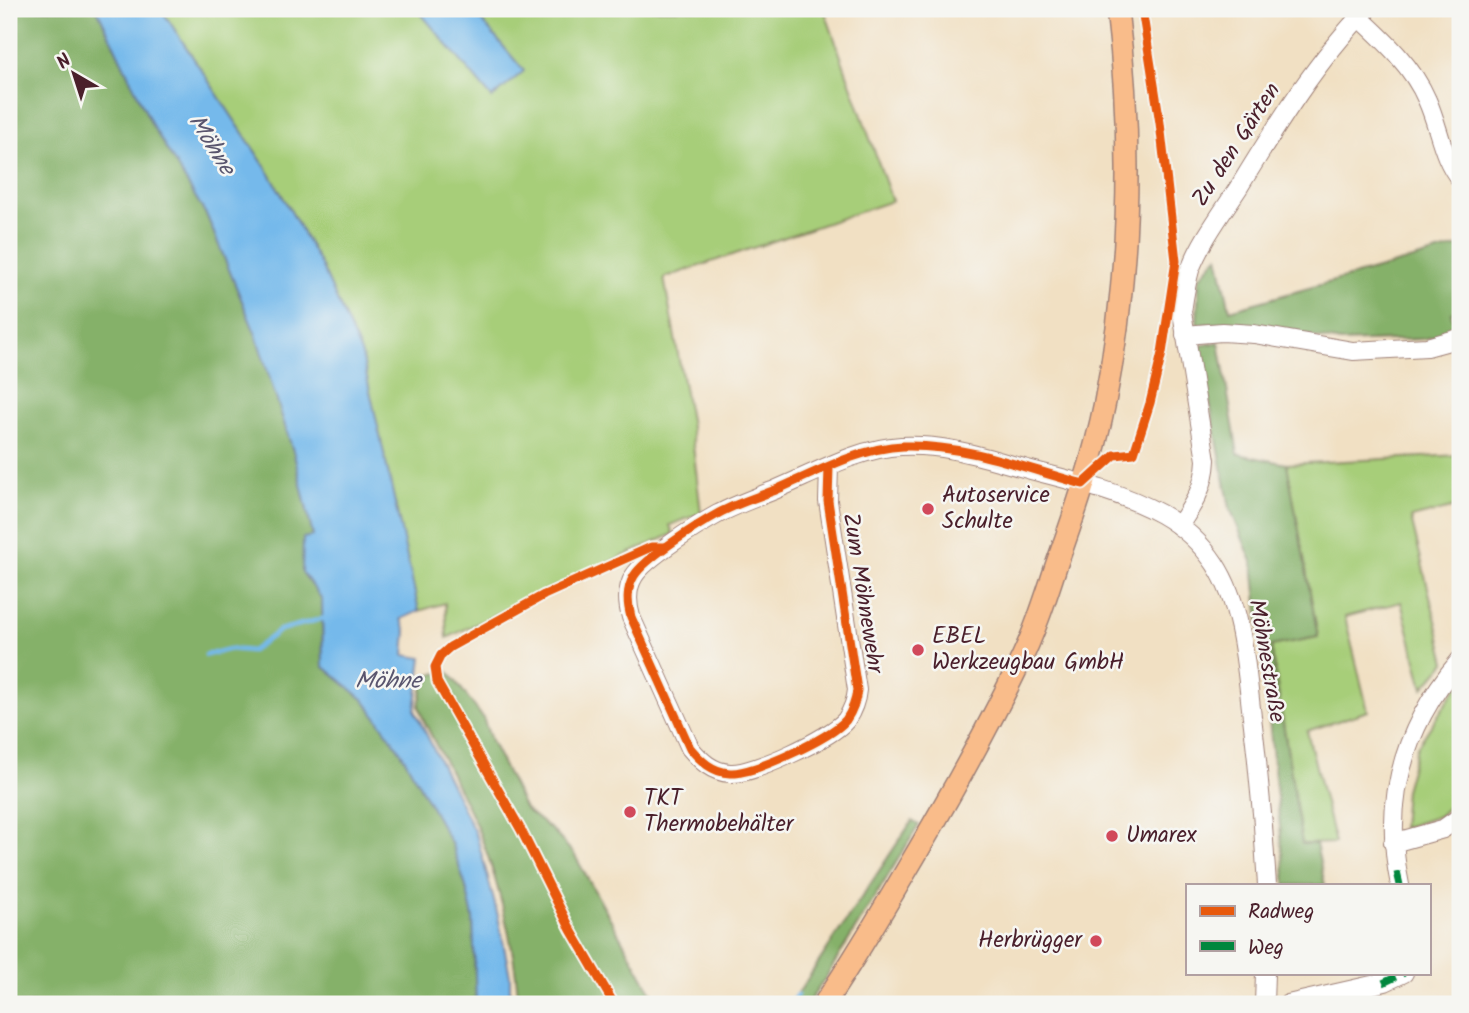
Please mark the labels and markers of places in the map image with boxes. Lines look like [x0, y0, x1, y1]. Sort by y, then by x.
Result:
place label: Autoservice Schulte [942, 478, 1050, 540]
marker: Autoservice Schulte [920, 501, 936, 517]
place label: EBEL Werkzeugbau GmbH [932, 619, 1124, 681]
marker: EBEL Werkzeugbau GmbH [910, 642, 926, 658]
place label: TKT Thermobehälter [644, 781, 795, 843]
marker: TKT Thermobehälter [622, 804, 638, 820]
place label: Umarex [1126, 818, 1198, 854]
marker: Umarex [1104, 828, 1120, 844]
place label: Herbrügger [978, 923, 1083, 959]
marker: Herbrügger [1088, 933, 1104, 949]

